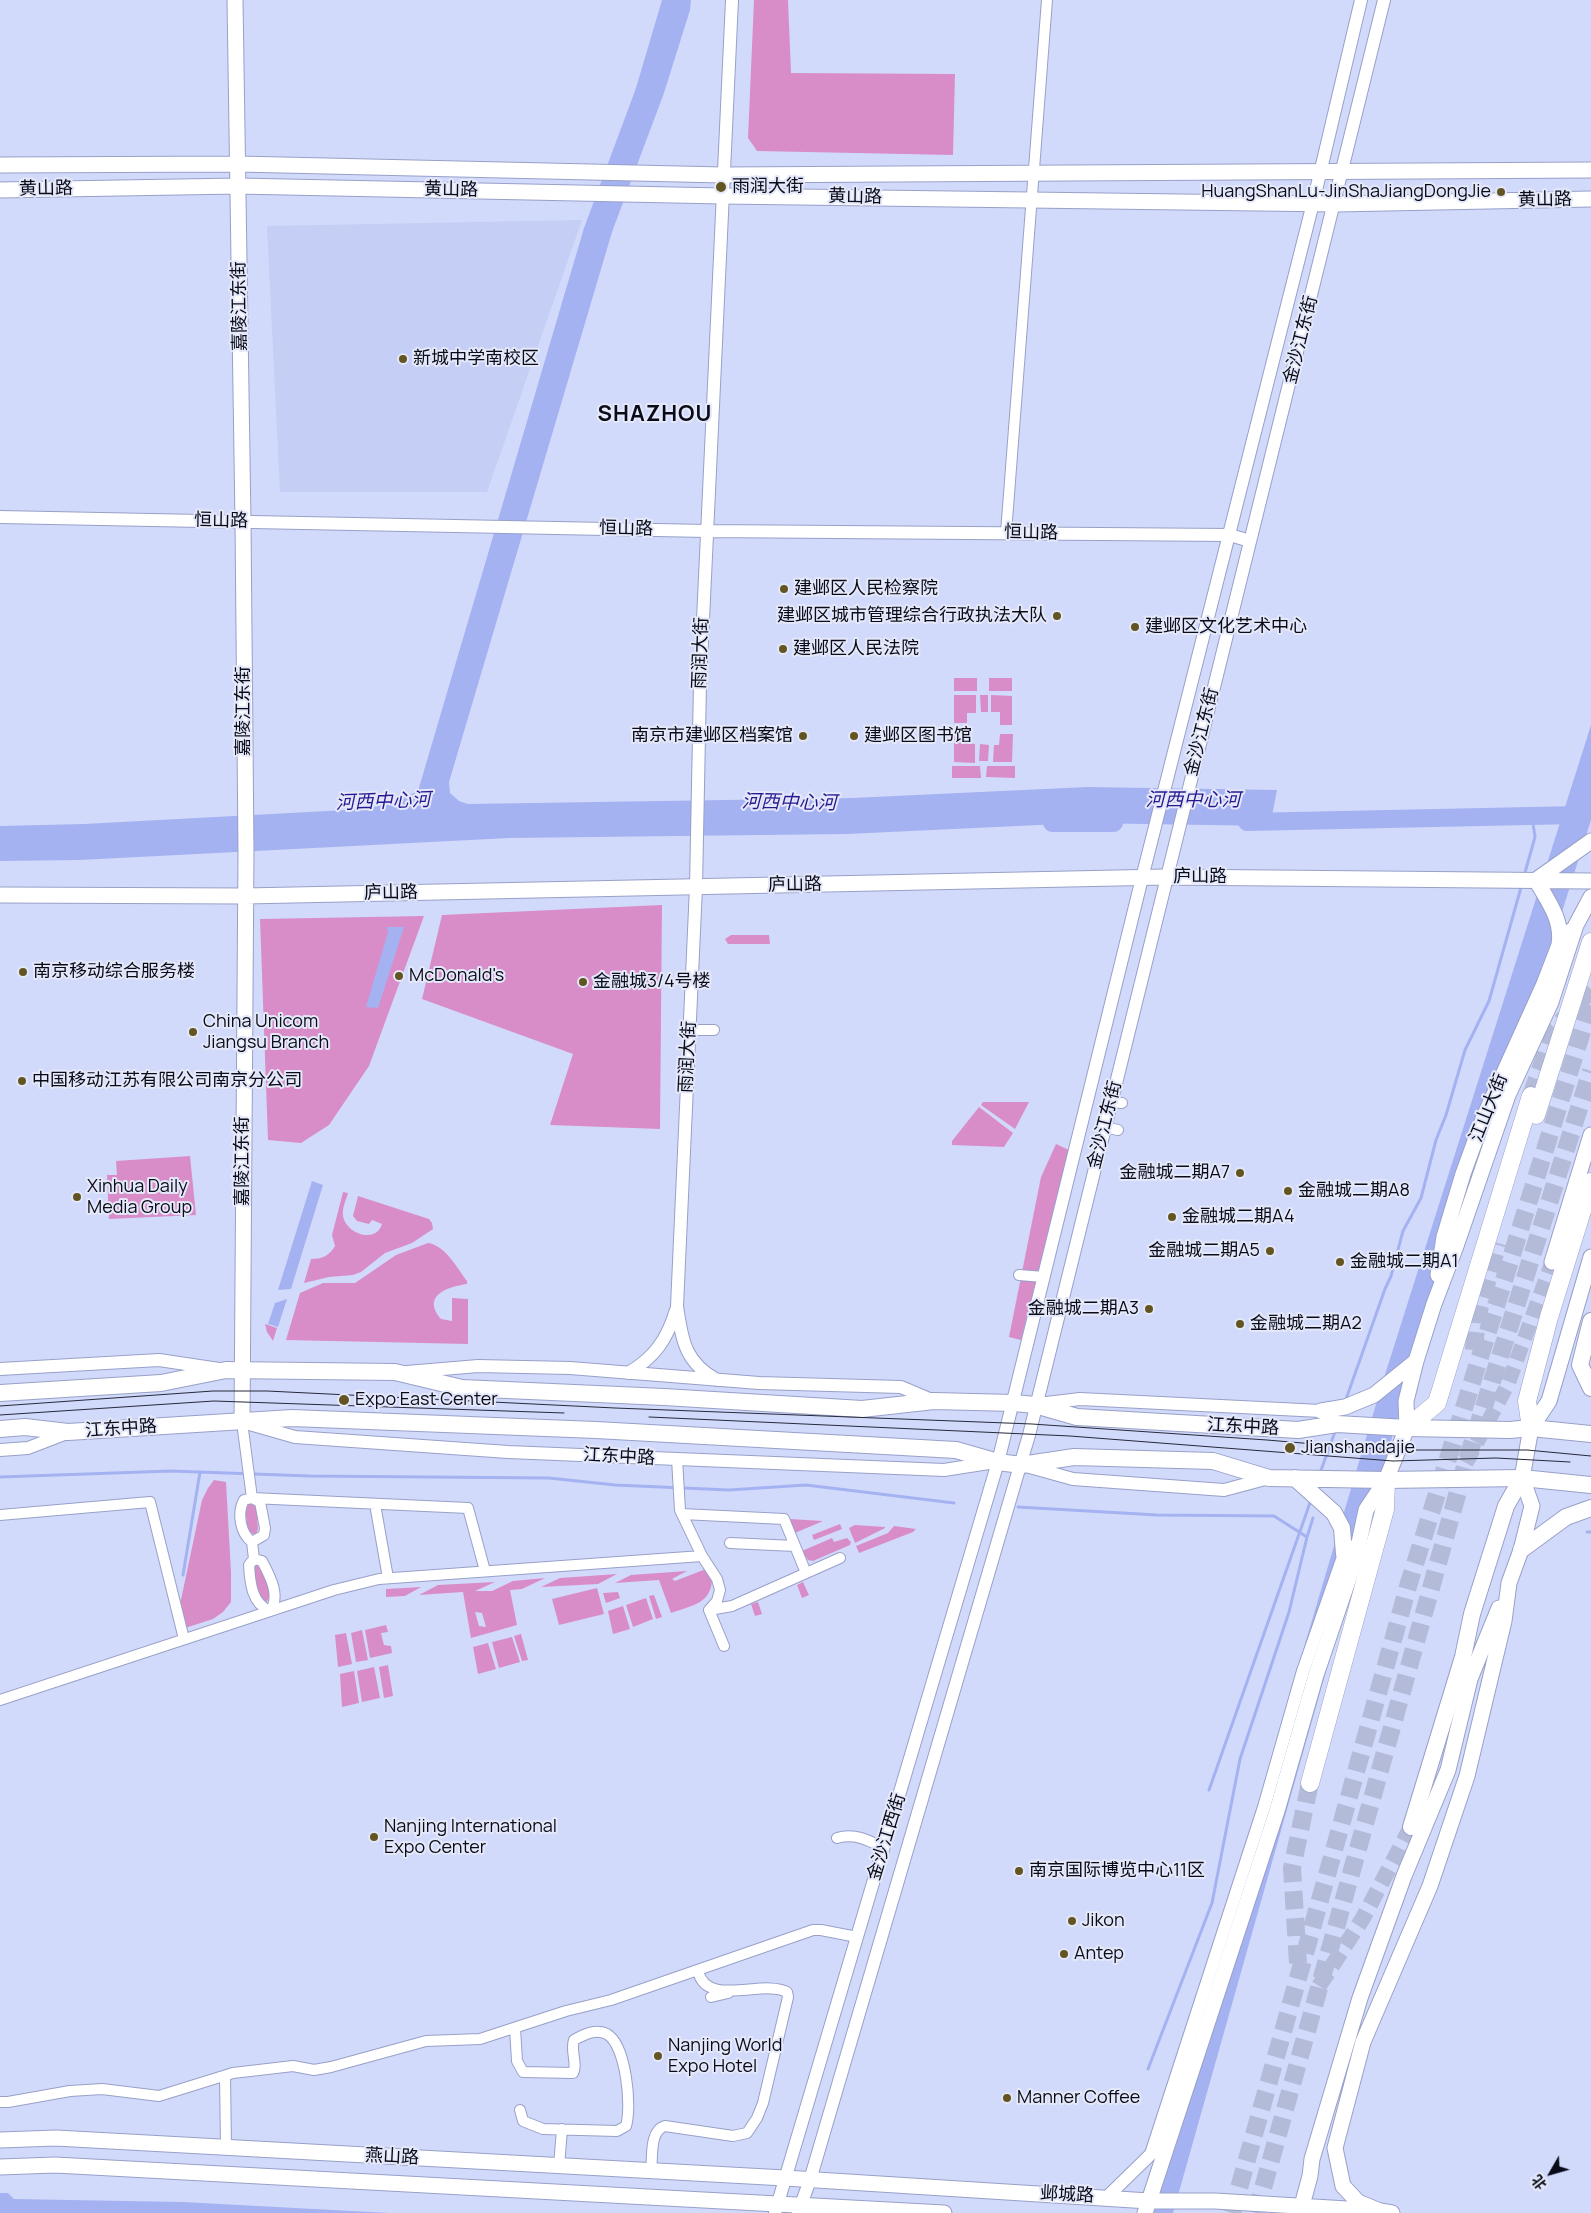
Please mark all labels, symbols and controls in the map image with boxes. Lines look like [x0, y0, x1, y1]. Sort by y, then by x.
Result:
place label: 雨润大街 [732, 176, 804, 198]
street label: 黄山路 [19, 178, 73, 200]
street label: 黄山路 [424, 179, 478, 201]
marker: 雨润大街 [714, 180, 728, 194]
place label: HuangShanLu-JinShaJiangDongJie [1201, 181, 1491, 203]
street label: 黄山路 [828, 186, 882, 208]
marker: HuangShanLu-JinShaJiangDongJie [1495, 186, 1507, 198]
street label: 黄山路 [1518, 189, 1572, 211]
street label: 嘉陵江东街 [228, 261, 252, 351]
street label: 金沙江东街 [1280, 294, 1322, 386]
place label: 新城中学南校区 [413, 348, 539, 370]
marker: 新城中学南校区 [397, 353, 409, 365]
district label: SHAZHOU [597, 402, 713, 428]
street label: 恒山路 [194, 510, 248, 532]
street label: 恒山路 [599, 518, 653, 540]
street label: 恒山路 [1004, 522, 1058, 544]
place label: 建邺区人民检察院 [794, 578, 938, 600]
marker: 建邺区人民检察院 [778, 583, 790, 595]
place label: 建邺区城市管理综合行政执法大队 [777, 605, 1047, 627]
marker: 建邺区城市管理综合行政执法大队 [1051, 610, 1063, 622]
place label: 建邺区文化艺术中心 [1145, 616, 1307, 638]
street label: 雨润大街 [689, 617, 713, 689]
marker: 建邺区文化艺术中心 [1129, 621, 1141, 633]
place label: 建邺区人民法院 [793, 638, 919, 660]
marker: 建邺区人民法院 [777, 643, 789, 655]
street label: 嘉陵江东街 [233, 666, 255, 756]
street label: 金沙江东街 [1181, 686, 1223, 778]
place label: 南京市建邺区档案馆 [631, 725, 793, 747]
place label: 建邺区图书馆 [864, 725, 972, 747]
marker: 南京市建邺区档案馆 [797, 730, 809, 742]
marker: 建邺区图书馆 [848, 730, 860, 742]
water label: 河西中心河 [335, 789, 431, 815]
water label: 河西中心河 [1146, 790, 1240, 812]
water label: 河西中心河 [741, 791, 837, 815]
street label: 庐山路 [1173, 866, 1227, 888]
street label: 庐山路 [768, 874, 822, 896]
street label: 庐山路 [364, 882, 418, 904]
place label: 南京移动综合服务楼 [33, 961, 195, 983]
place label: McDonald's [409, 965, 504, 987]
marker: 南京移动综合服务楼 [17, 966, 29, 978]
marker: McDonald's [393, 970, 405, 982]
place label: 金融城3/4号楼 [593, 971, 711, 993]
marker: 金融城3/4号楼 [577, 976, 589, 988]
place label: China Unicom Jiangsu Branch [203, 1011, 329, 1054]
street label: 雨润大街 [675, 1020, 701, 1094]
marker: China Unicom Jiangsu Branch [187, 1026, 199, 1038]
place label: 中国移动江苏有限公司南京分公司 [32, 1070, 302, 1092]
street label: 江山大街 [1466, 1071, 1512, 1145]
marker: 中国移动江苏有限公司南京分公司 [16, 1075, 28, 1087]
street label: 金沙江东街 [1084, 1079, 1126, 1171]
street label: 嘉陵江东街 [232, 1116, 254, 1206]
place label: 金融城二期A7 [1120, 1162, 1230, 1184]
marker: 金融城二期A7 [1234, 1167, 1246, 1179]
place label: Xinhua Daily Media Group [87, 1176, 192, 1218]
place label: 金融城二期A8 [1298, 1180, 1410, 1202]
marker: 金融城二期A8 [1282, 1185, 1294, 1197]
marker: Xinhua Daily Media Group [71, 1191, 83, 1203]
place label: 金融城二期A4 [1182, 1206, 1295, 1228]
marker: 金融城二期A4 [1166, 1211, 1178, 1223]
place label: 金融城二期A5 [1148, 1240, 1260, 1262]
marker: 金融城二期A5 [1264, 1245, 1276, 1257]
place label: 金融城二期A1 [1350, 1251, 1458, 1273]
marker: 金融城二期A1 [1334, 1256, 1346, 1268]
place label: 金融城二期A3 [1028, 1298, 1139, 1320]
marker: 金融城二期A3 [1143, 1303, 1155, 1315]
place label: 金融城二期A2 [1250, 1313, 1362, 1335]
marker: 金融城二期A2 [1234, 1318, 1246, 1330]
place label: Expo East Center [355, 1389, 498, 1411]
marker: Expo East Center [337, 1393, 351, 1407]
street label: 江东中路 [1206, 1414, 1280, 1440]
street label: 江东中路 [84, 1416, 158, 1442]
place label: Jianshandajie [1301, 1437, 1415, 1459]
marker: Jianshandajie [1283, 1441, 1297, 1455]
street label: 江东中路 [582, 1444, 656, 1470]
street label: 金沙江西街 [864, 1791, 910, 1883]
place label: Nanjing International Expo Center [384, 1816, 557, 1858]
marker: Nanjing International Expo Center [368, 1831, 380, 1843]
place label: 南京国际博览中心11区 [1029, 1860, 1205, 1882]
marker: 南京国际博览中心11区 [1013, 1865, 1025, 1877]
place label: Jikon [1082, 1910, 1125, 1932]
marker: Jikon [1066, 1915, 1078, 1927]
place label: Antep [1074, 1943, 1124, 1965]
marker: Antep [1058, 1948, 1070, 1960]
place label: Nanjing World Expo Hotel [668, 2035, 782, 2078]
marker: Nanjing World Expo Hotel [652, 2050, 664, 2062]
place label: Manner Coffee [1017, 2087, 1140, 2109]
marker: Manner Coffee [1001, 2092, 1013, 2104]
street label: 燕山路 [364, 2145, 420, 2169]
north arrow [1526, 2148, 1576, 2198]
text: 北 [1527, 2171, 1551, 2194]
street label: 邺城路 [1039, 2183, 1095, 2207]

